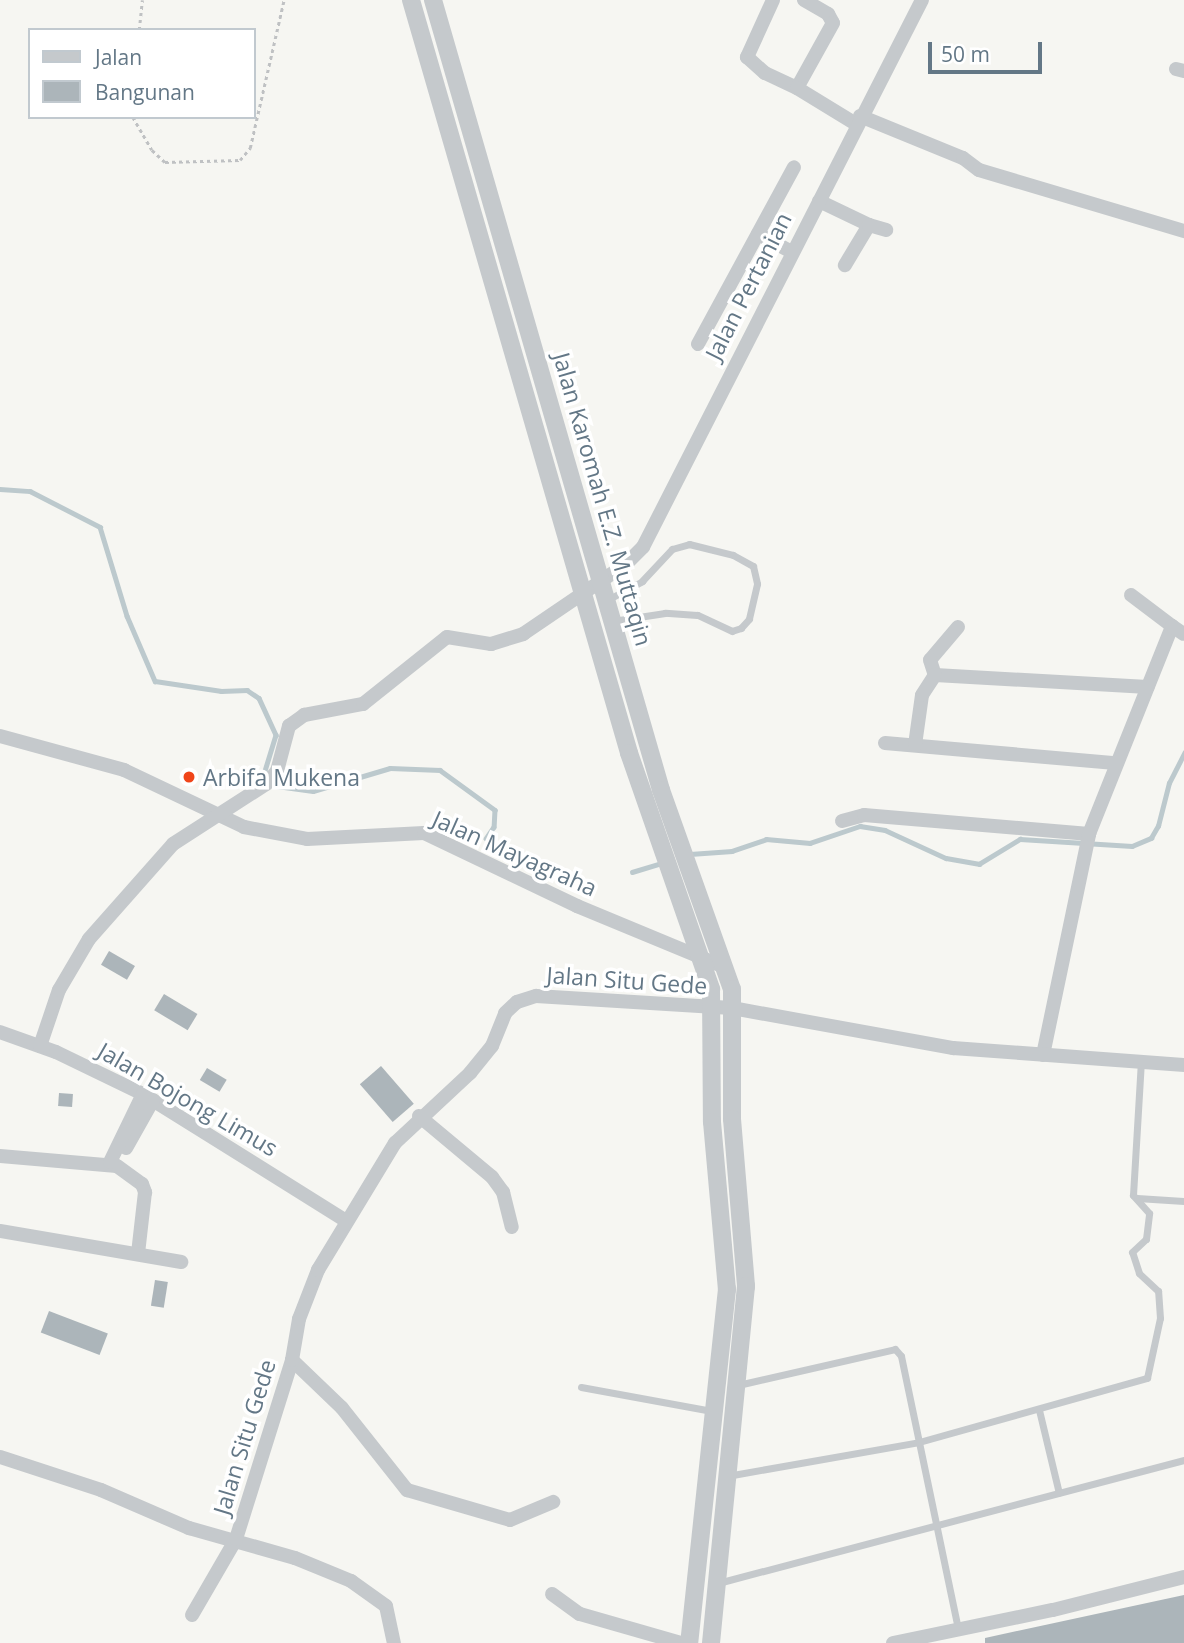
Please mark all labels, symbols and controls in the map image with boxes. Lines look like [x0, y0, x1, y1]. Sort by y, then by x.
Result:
legend [28, 28, 256, 119]
scale bar [932, 28, 1046, 72]
text: 50 m [941, 40, 990, 68]
text: Jalan [95, 43, 142, 71]
text: Bangunan [95, 78, 195, 106]
street label: Jalan Pertanian [699, 208, 797, 364]
street label: Jalan Karomah E.Z. Muttaqin [548, 349, 658, 649]
place label: Arbifa Mukena [203, 763, 360, 791]
marker: Arbifa Mukena [181, 769, 197, 785]
street label: Jalan Mayagraha [429, 804, 601, 902]
street label: Jalan Situ Gede [546, 961, 708, 999]
street label: Jalan Bojong Limus [93, 1036, 283, 1162]
street label: Jalan Situ Gede [207, 1356, 281, 1518]

